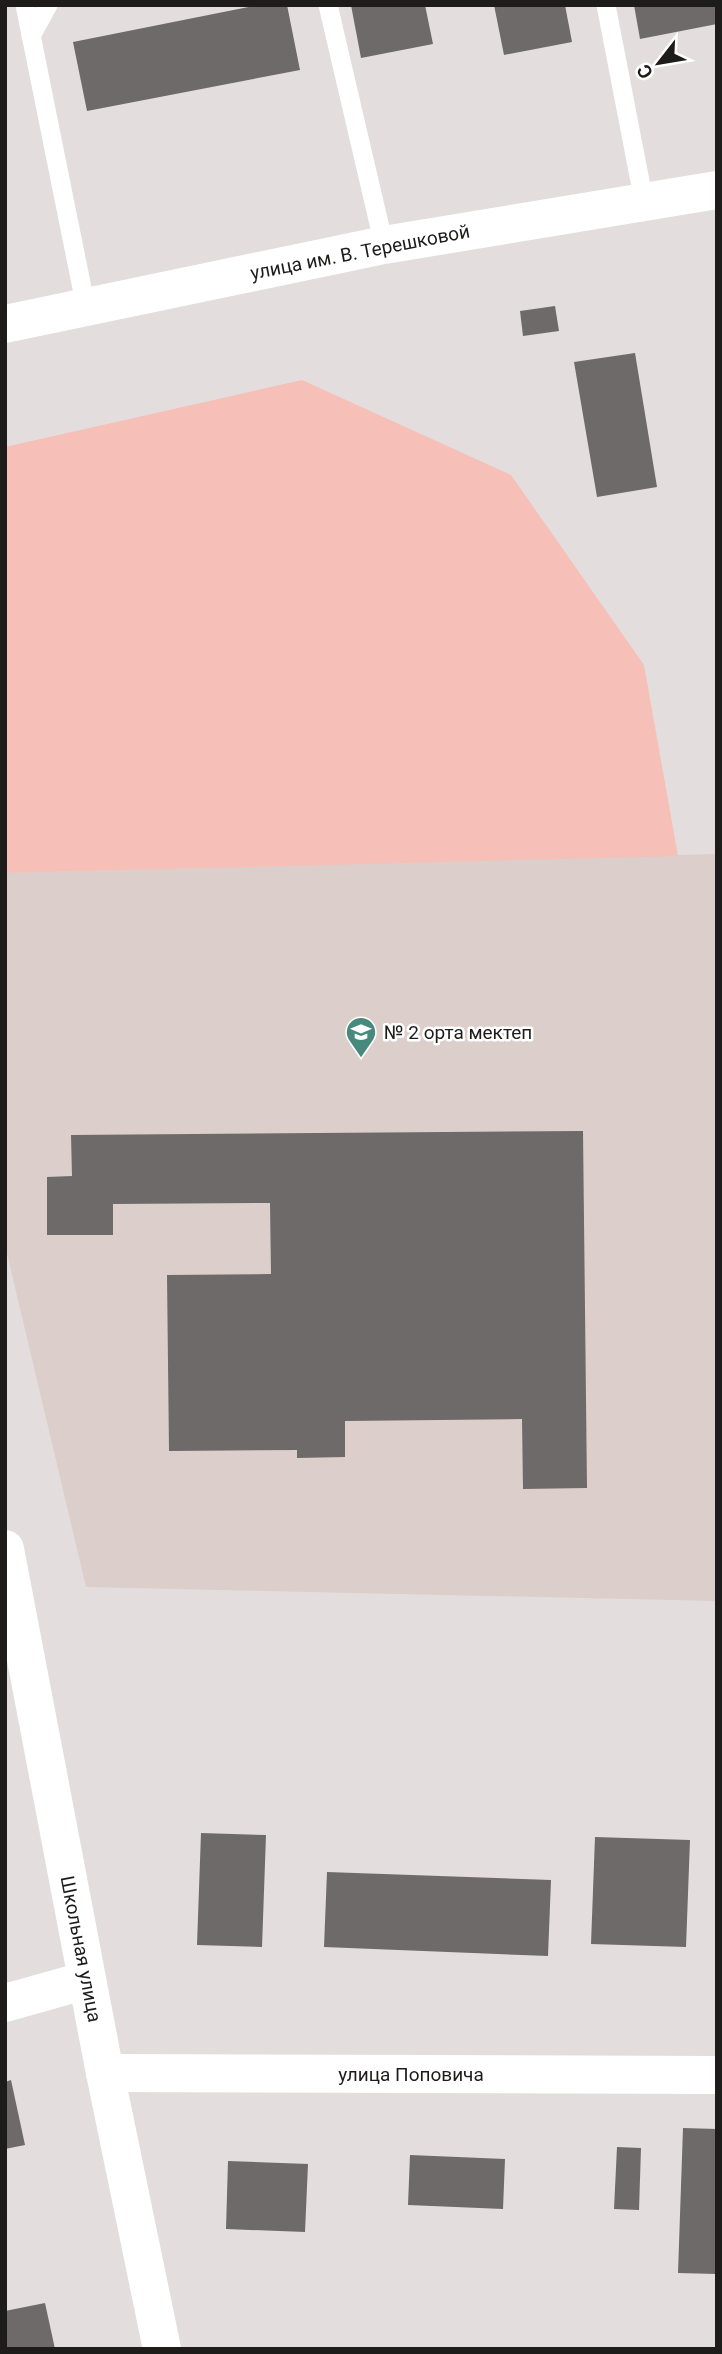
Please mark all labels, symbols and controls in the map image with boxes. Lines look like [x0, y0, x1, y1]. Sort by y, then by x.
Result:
north arrow [624, 28, 694, 98]
text: С [632, 60, 658, 83]
street label: улица им. В. Терешковой [248, 219, 472, 285]
school or university icon: № 2 орта мектеп [344, 1015, 378, 1059]
place label: № 2 орта мектеп [384, 1021, 532, 1044]
street label: Школьная улица [56, 1874, 106, 2024]
street label: улица Поповича [338, 2063, 484, 2086]

